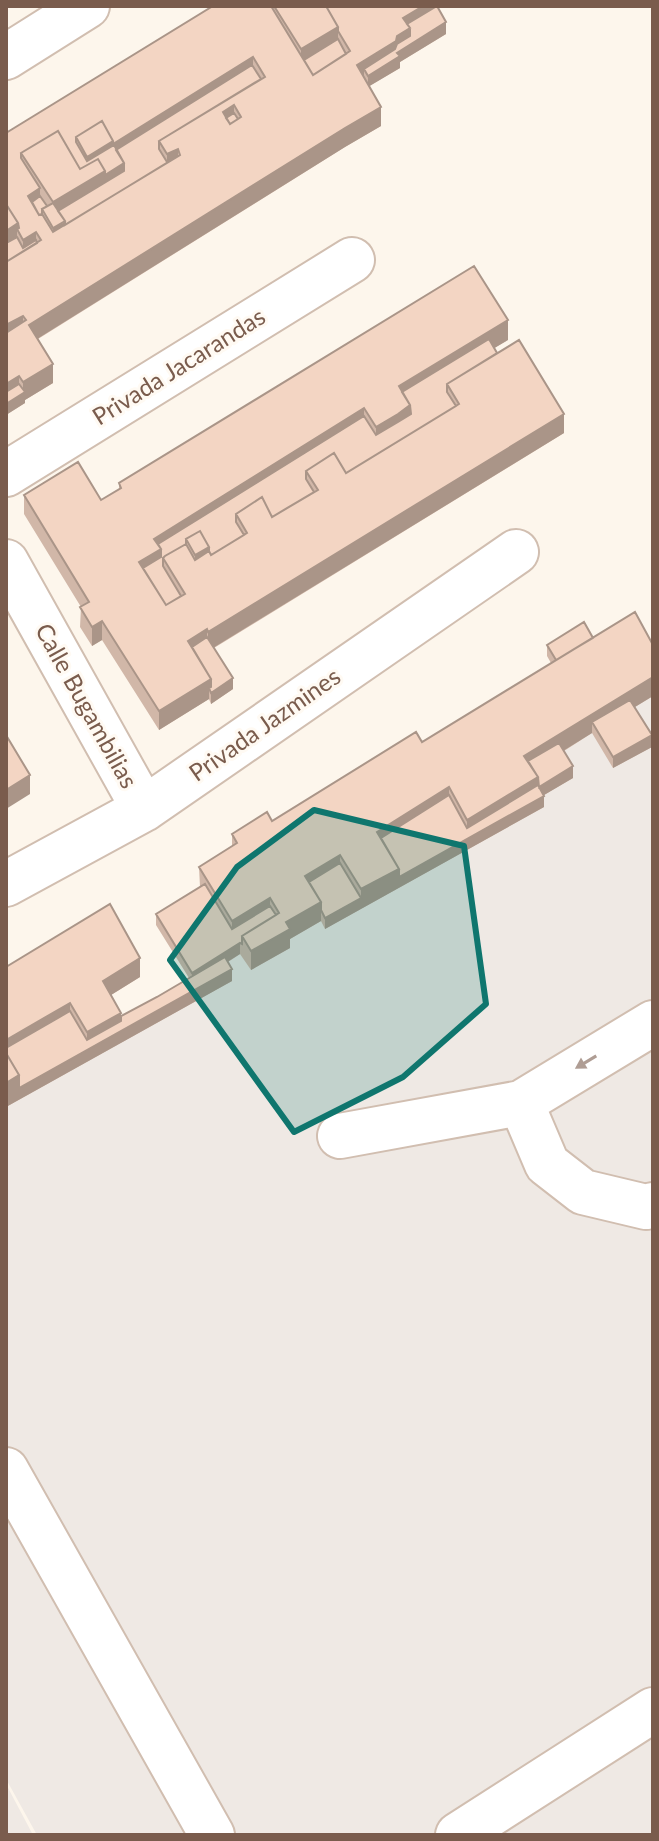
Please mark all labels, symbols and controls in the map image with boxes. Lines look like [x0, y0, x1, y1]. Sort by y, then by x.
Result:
street label: Privada Jacarandas [86, 301, 270, 431]
street label: Calle Bugambilias [30, 618, 145, 793]
street label: Privada Jazmines [183, 661, 345, 787]
one-way arrow [575, 1055, 597, 1069]

